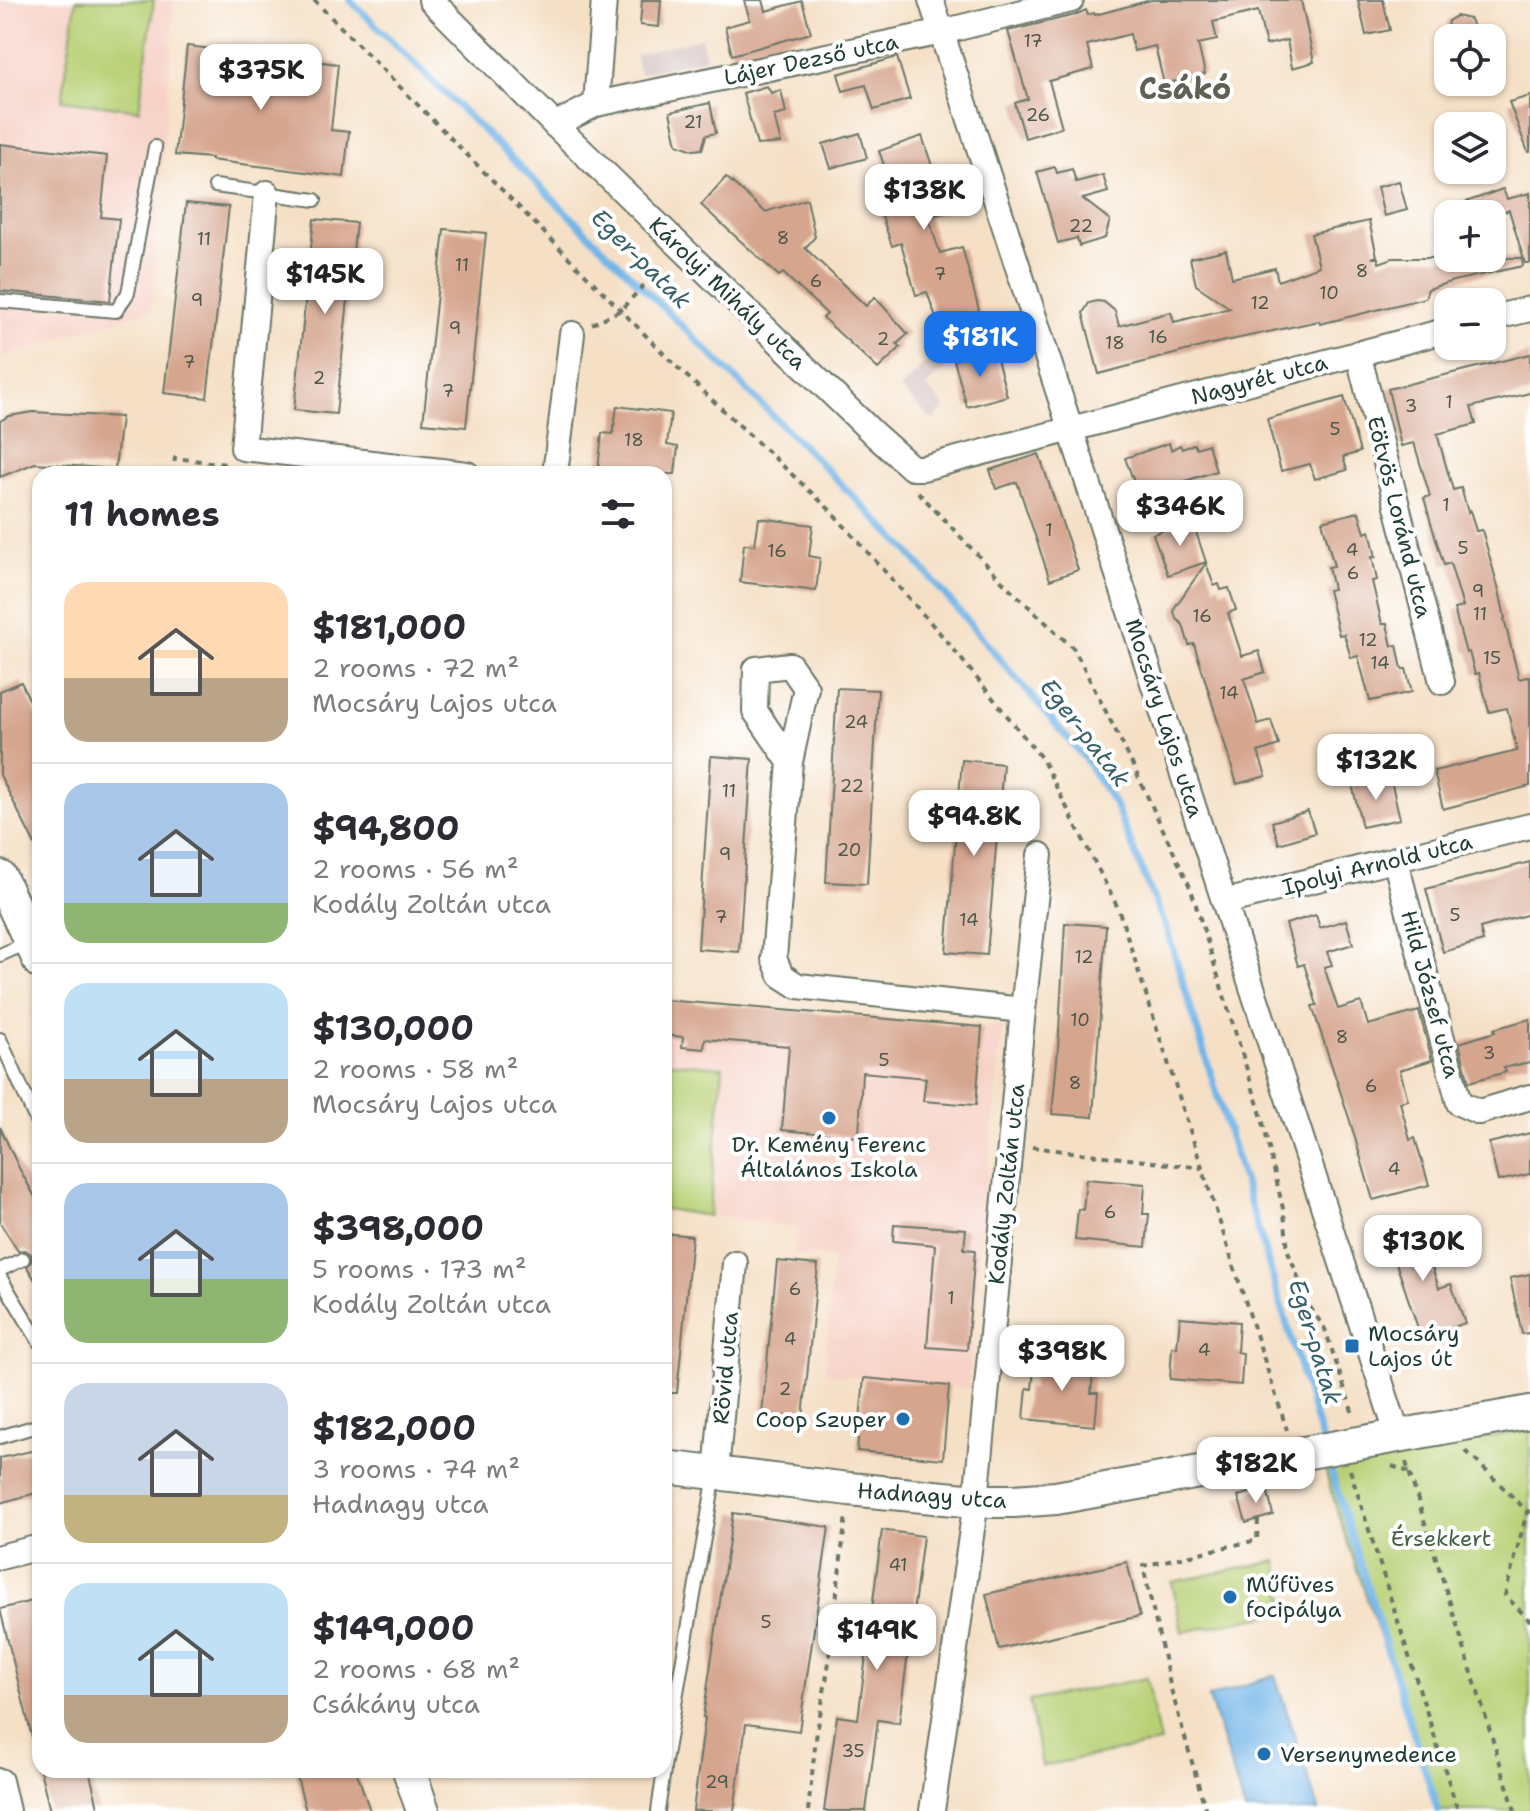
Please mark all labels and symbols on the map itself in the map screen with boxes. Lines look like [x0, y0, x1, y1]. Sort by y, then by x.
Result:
street label: Lájer Dezső utca [721, 27, 901, 92]
house number: 17 [1023, 29, 1043, 53]
pin: $375K [205, 44, 317, 112]
district label: Csákó [1139, 68, 1231, 109]
house number: 26 [1026, 103, 1050, 127]
house number: 21 [683, 110, 703, 134]
pin: $138K [868, 164, 980, 232]
water label: Eger-patak [584, 202, 698, 316]
street label: Károlyi Mihály utca [643, 211, 813, 376]
house number: 22 [1069, 214, 1093, 238]
house number: 8 [777, 226, 789, 250]
house number: 11 [197, 227, 211, 251]
pin: $145K [269, 248, 381, 316]
house number: 11 [455, 253, 469, 277]
house number: 8 [1356, 259, 1368, 283]
house number: 7 [934, 262, 946, 286]
house number: 6 [810, 269, 822, 293]
house number: 10 [1319, 281, 1339, 305]
house number: 9 [191, 288, 203, 312]
house number: 12 [1250, 291, 1270, 315]
pin: $181K [924, 311, 1036, 379]
house number: 9 [449, 316, 461, 340]
house number: 16 [1148, 325, 1168, 349]
house number: 2 [877, 327, 889, 351]
house number: 18 [1105, 331, 1125, 355]
street label: Nagyrét utca [1188, 347, 1331, 412]
house number: 7 [183, 350, 195, 374]
house number: 2 [313, 366, 325, 390]
house number: 7 [442, 379, 454, 403]
house number: 1 [1445, 390, 1453, 414]
house number: 3 [1405, 394, 1417, 418]
street label: Eötvös Loránd utca [1360, 413, 1439, 621]
house number: 5 [1329, 417, 1341, 441]
house number: 18 [624, 428, 644, 452]
pin: $346K [1124, 480, 1236, 548]
house number: 1 [1442, 493, 1450, 517]
house number: 1 [1045, 518, 1053, 542]
house number: 5 [1457, 536, 1469, 560]
house number: 4 [1346, 538, 1358, 562]
house number: 16 [767, 539, 787, 563]
house number: 6 [1347, 561, 1359, 585]
house number: 9 [1472, 579, 1484, 603]
house number: 11 [1473, 602, 1487, 626]
house number: 16 [1192, 604, 1212, 628]
street label: Mocsáry Lajos utca [1119, 615, 1210, 822]
house number: 12 [1358, 628, 1378, 652]
house number: 15 [1483, 646, 1501, 670]
house number: 14 [1370, 651, 1390, 675]
water label: Eger-patak [1032, 672, 1138, 794]
house number: 14 [1219, 681, 1239, 705]
house number: 24 [844, 710, 868, 734]
pin: $132K [1320, 734, 1432, 802]
house number: 22 [840, 774, 864, 798]
house number: 11 [722, 779, 736, 803]
pin: $94.8K [909, 790, 1039, 858]
street label: Ipolyi Arnold utca [1279, 827, 1476, 902]
house number: 20 [837, 838, 861, 862]
house number: 9 [719, 842, 731, 866]
house number: 5 [1449, 903, 1461, 927]
house number: 7 [715, 905, 727, 929]
street label: Hild József utca [1394, 907, 1467, 1082]
house number: 14 [959, 908, 979, 932]
house number: 12 [1074, 945, 1094, 969]
house number: 10 [1070, 1008, 1090, 1032]
house number: 8 [1336, 1025, 1348, 1049]
house number: 3 [1483, 1041, 1495, 1065]
house number: 5 [878, 1048, 890, 1072]
house number: 8 [1069, 1071, 1081, 1095]
house number: 6 [1365, 1074, 1377, 1098]
street label: Kodály Zoltán utca [982, 1082, 1032, 1286]
marker: Dr. Kemény Ferenc Általános Iskola [820, 1109, 838, 1127]
place label: Dr. Kemény Ferenc Általános Iskola [732, 1130, 926, 1184]
house number: 4 [1388, 1157, 1400, 1181]
house number: 6 [1104, 1200, 1116, 1224]
pin: $130K [1367, 1215, 1479, 1283]
water label: Eger-patak [1281, 1275, 1349, 1409]
house number: 6 [789, 1277, 801, 1301]
house number: 1 [947, 1286, 955, 1310]
street label: Rövid utca [706, 1310, 745, 1426]
place label: Mocsáry Lajos út [1368, 1319, 1459, 1373]
pin: $398K [1006, 1325, 1118, 1393]
house number: 4 [784, 1327, 796, 1351]
marker: Mocsáry Lajos út [1343, 1337, 1361, 1355]
house number: 4 [1198, 1338, 1210, 1362]
house number: 2 [779, 1377, 791, 1401]
place label: Coop Szuper [756, 1405, 887, 1434]
marker: Coop Szuper [894, 1410, 912, 1428]
pin: $182K [1200, 1437, 1312, 1505]
street label: Hadnagy utca [856, 1476, 1008, 1515]
park label: Érsekkert [1391, 1524, 1491, 1553]
house number: 41 [888, 1553, 908, 1577]
place label: Műfüves focipálya [1246, 1570, 1342, 1624]
marker: Műfüves focipálya [1221, 1588, 1239, 1606]
pin: $149K [821, 1604, 933, 1672]
house number: 5 [760, 1610, 772, 1634]
house number: 35 [841, 1739, 865, 1763]
place label: Versenymedence [1280, 1740, 1457, 1769]
marker: Versenymedence [1255, 1745, 1273, 1763]
house number: 29 [705, 1770, 729, 1794]

